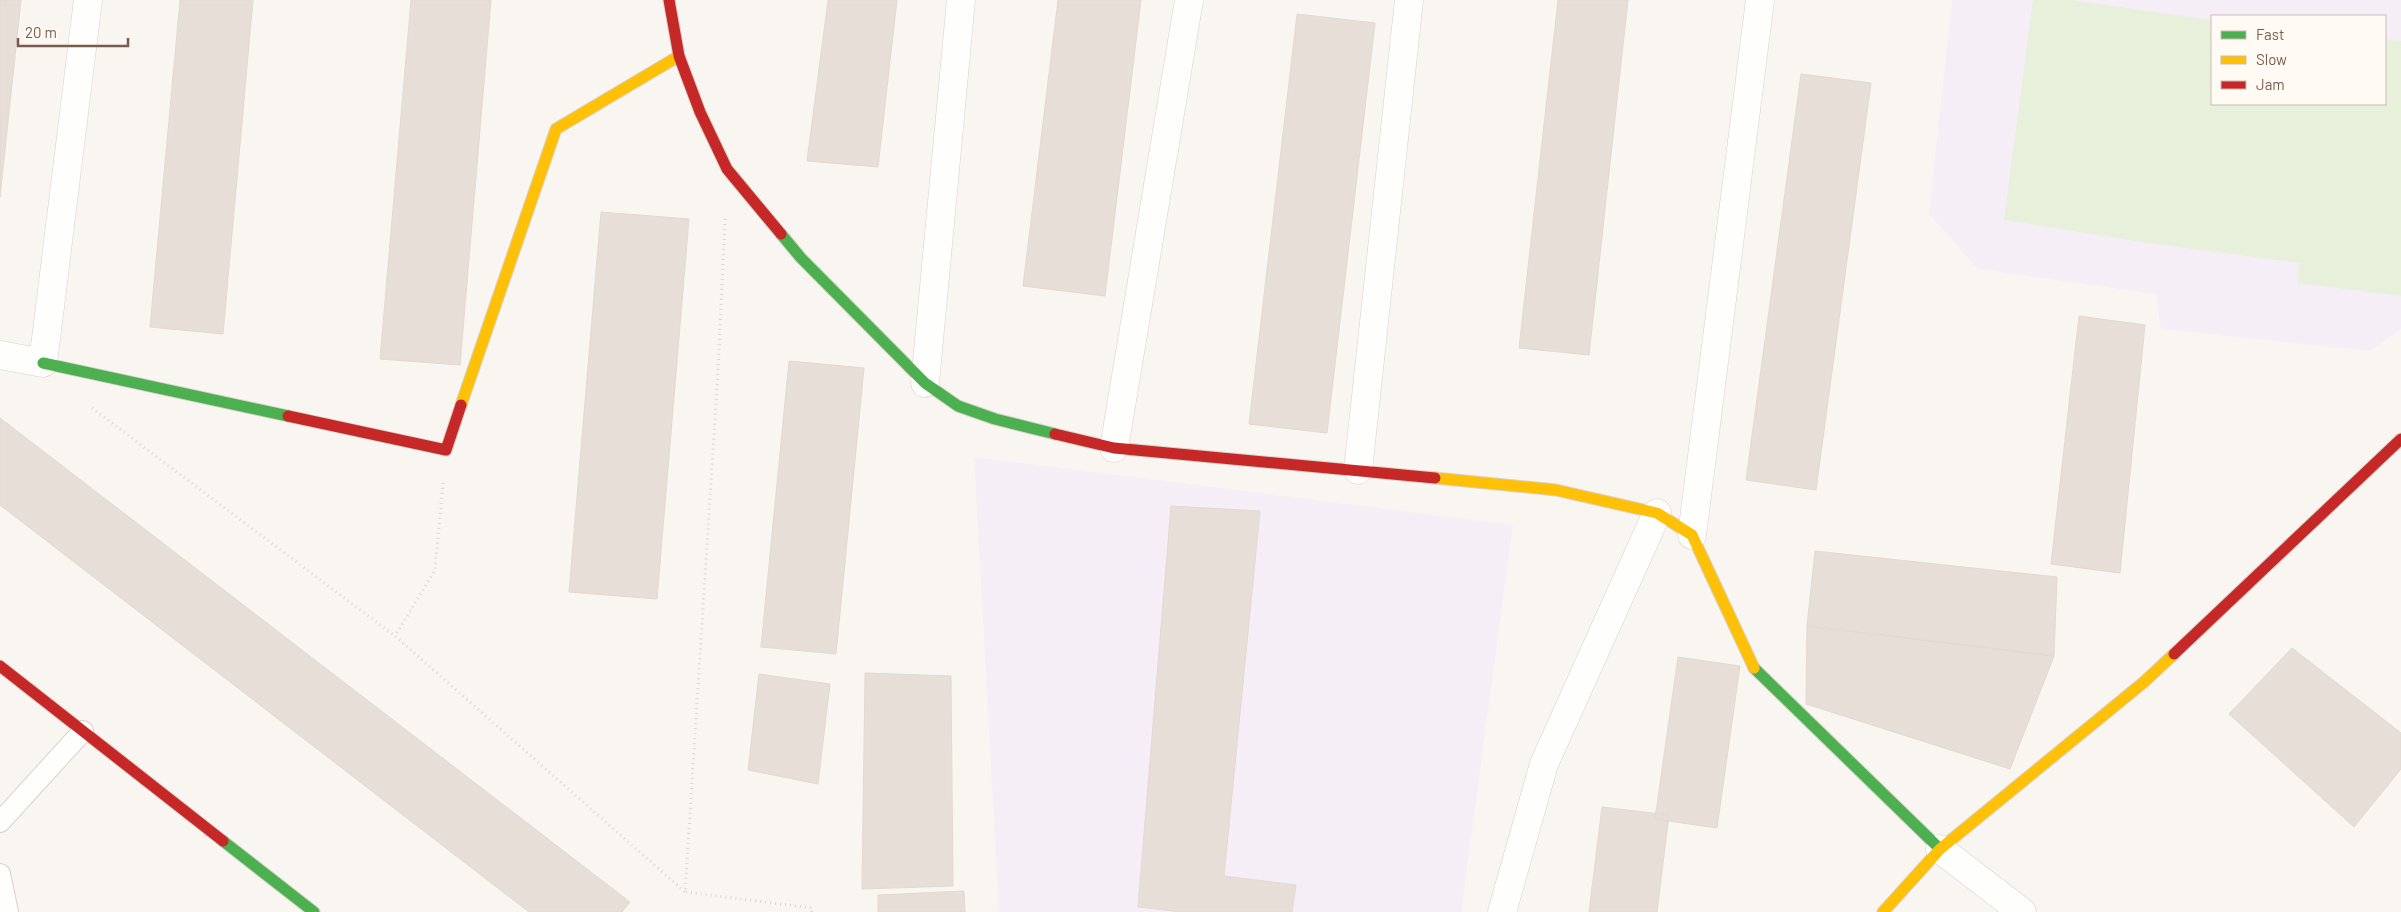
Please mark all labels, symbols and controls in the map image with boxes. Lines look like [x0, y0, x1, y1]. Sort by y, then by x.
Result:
scale bar [18, 15, 128, 47]
legend [2211, 15, 2386, 105]
text: 20 m [25, 23, 57, 41]
text: Fast [2256, 25, 2284, 43]
text: Slow [2256, 50, 2287, 68]
text: Jam [2256, 75, 2285, 93]

